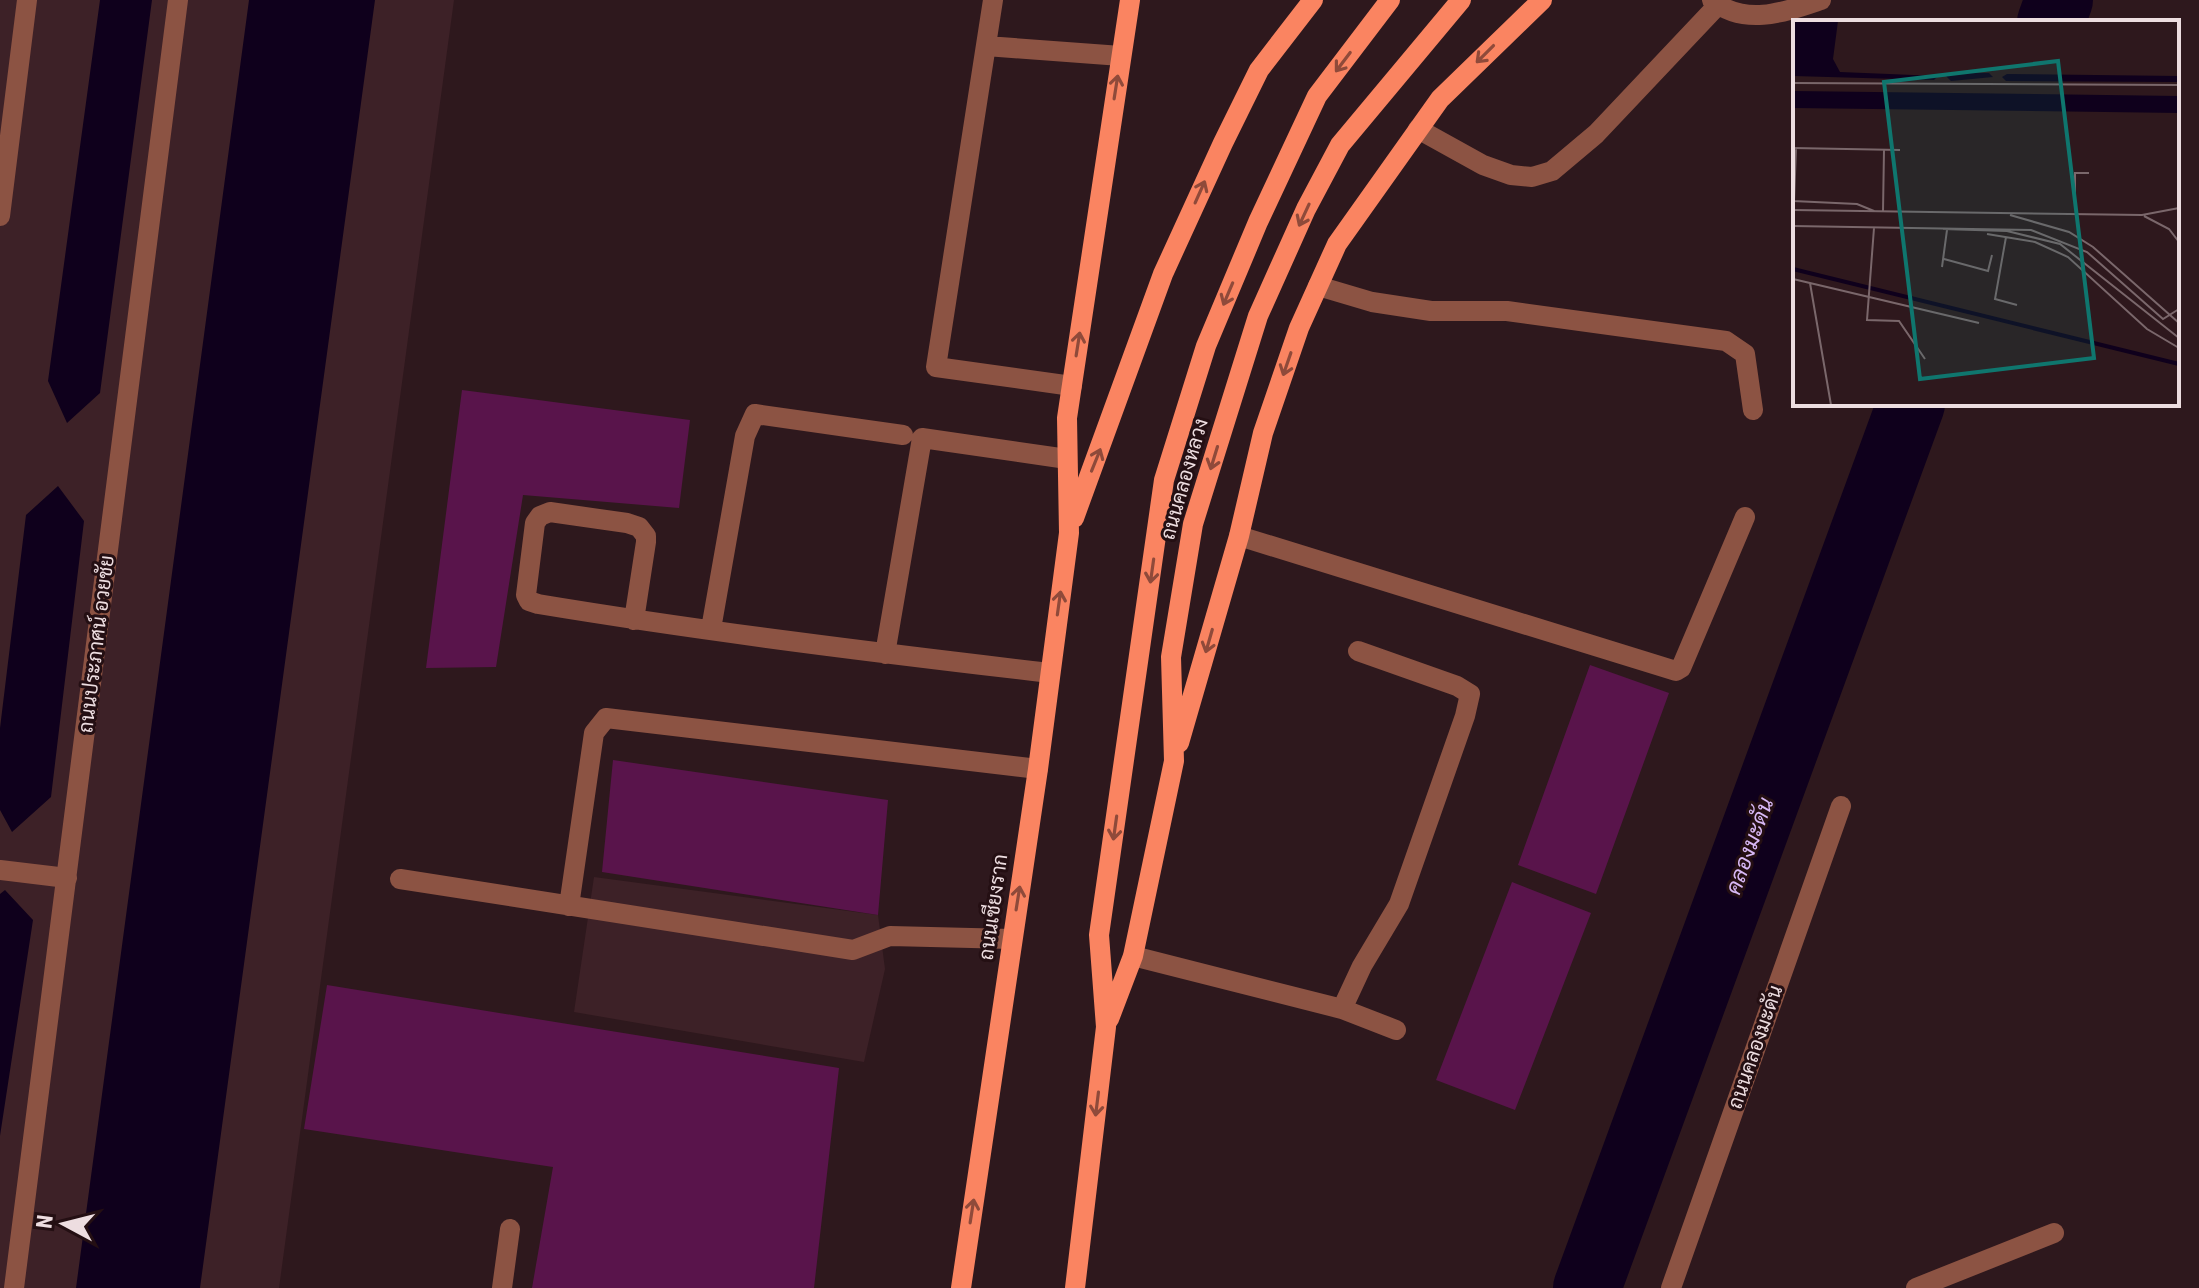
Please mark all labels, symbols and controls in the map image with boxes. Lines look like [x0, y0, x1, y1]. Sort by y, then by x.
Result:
inset map [1793, 20, 2179, 406]
one-way arrow [1476, 44, 1495, 63]
one-way arrow [1334, 51, 1351, 72]
one-way arrow [1109, 75, 1124, 100]
one-way arrow [1194, 180, 1209, 205]
one-way arrow [1296, 202, 1311, 226]
one-way arrow [1219, 281, 1234, 306]
one-way arrow [1071, 332, 1086, 357]
one-way arrow [1278, 351, 1293, 376]
street label: ถนนคลองหลวง [1155, 416, 1213, 542]
one-way arrow [1206, 445, 1220, 470]
one-way arrow [1089, 448, 1104, 473]
street label: ถนนประภาศน์ อวยชัย [71, 553, 119, 734]
one-way arrow [1144, 557, 1159, 583]
one-way arrow [1052, 591, 1067, 616]
one-way arrow [1201, 628, 1215, 653]
water label: คลองมะดัน [1719, 794, 1779, 898]
one-way arrow [1107, 815, 1122, 840]
street label: ถนนเชียงราก [973, 852, 1012, 962]
one-way arrow [1011, 886, 1026, 911]
street label: ถนนคลองมะดัน [1723, 982, 1787, 1112]
one-way arrow [1089, 1091, 1104, 1116]
north arrow [24, 1184, 104, 1264]
one-way arrow [966, 1199, 981, 1224]
text: N [31, 1213, 58, 1230]

